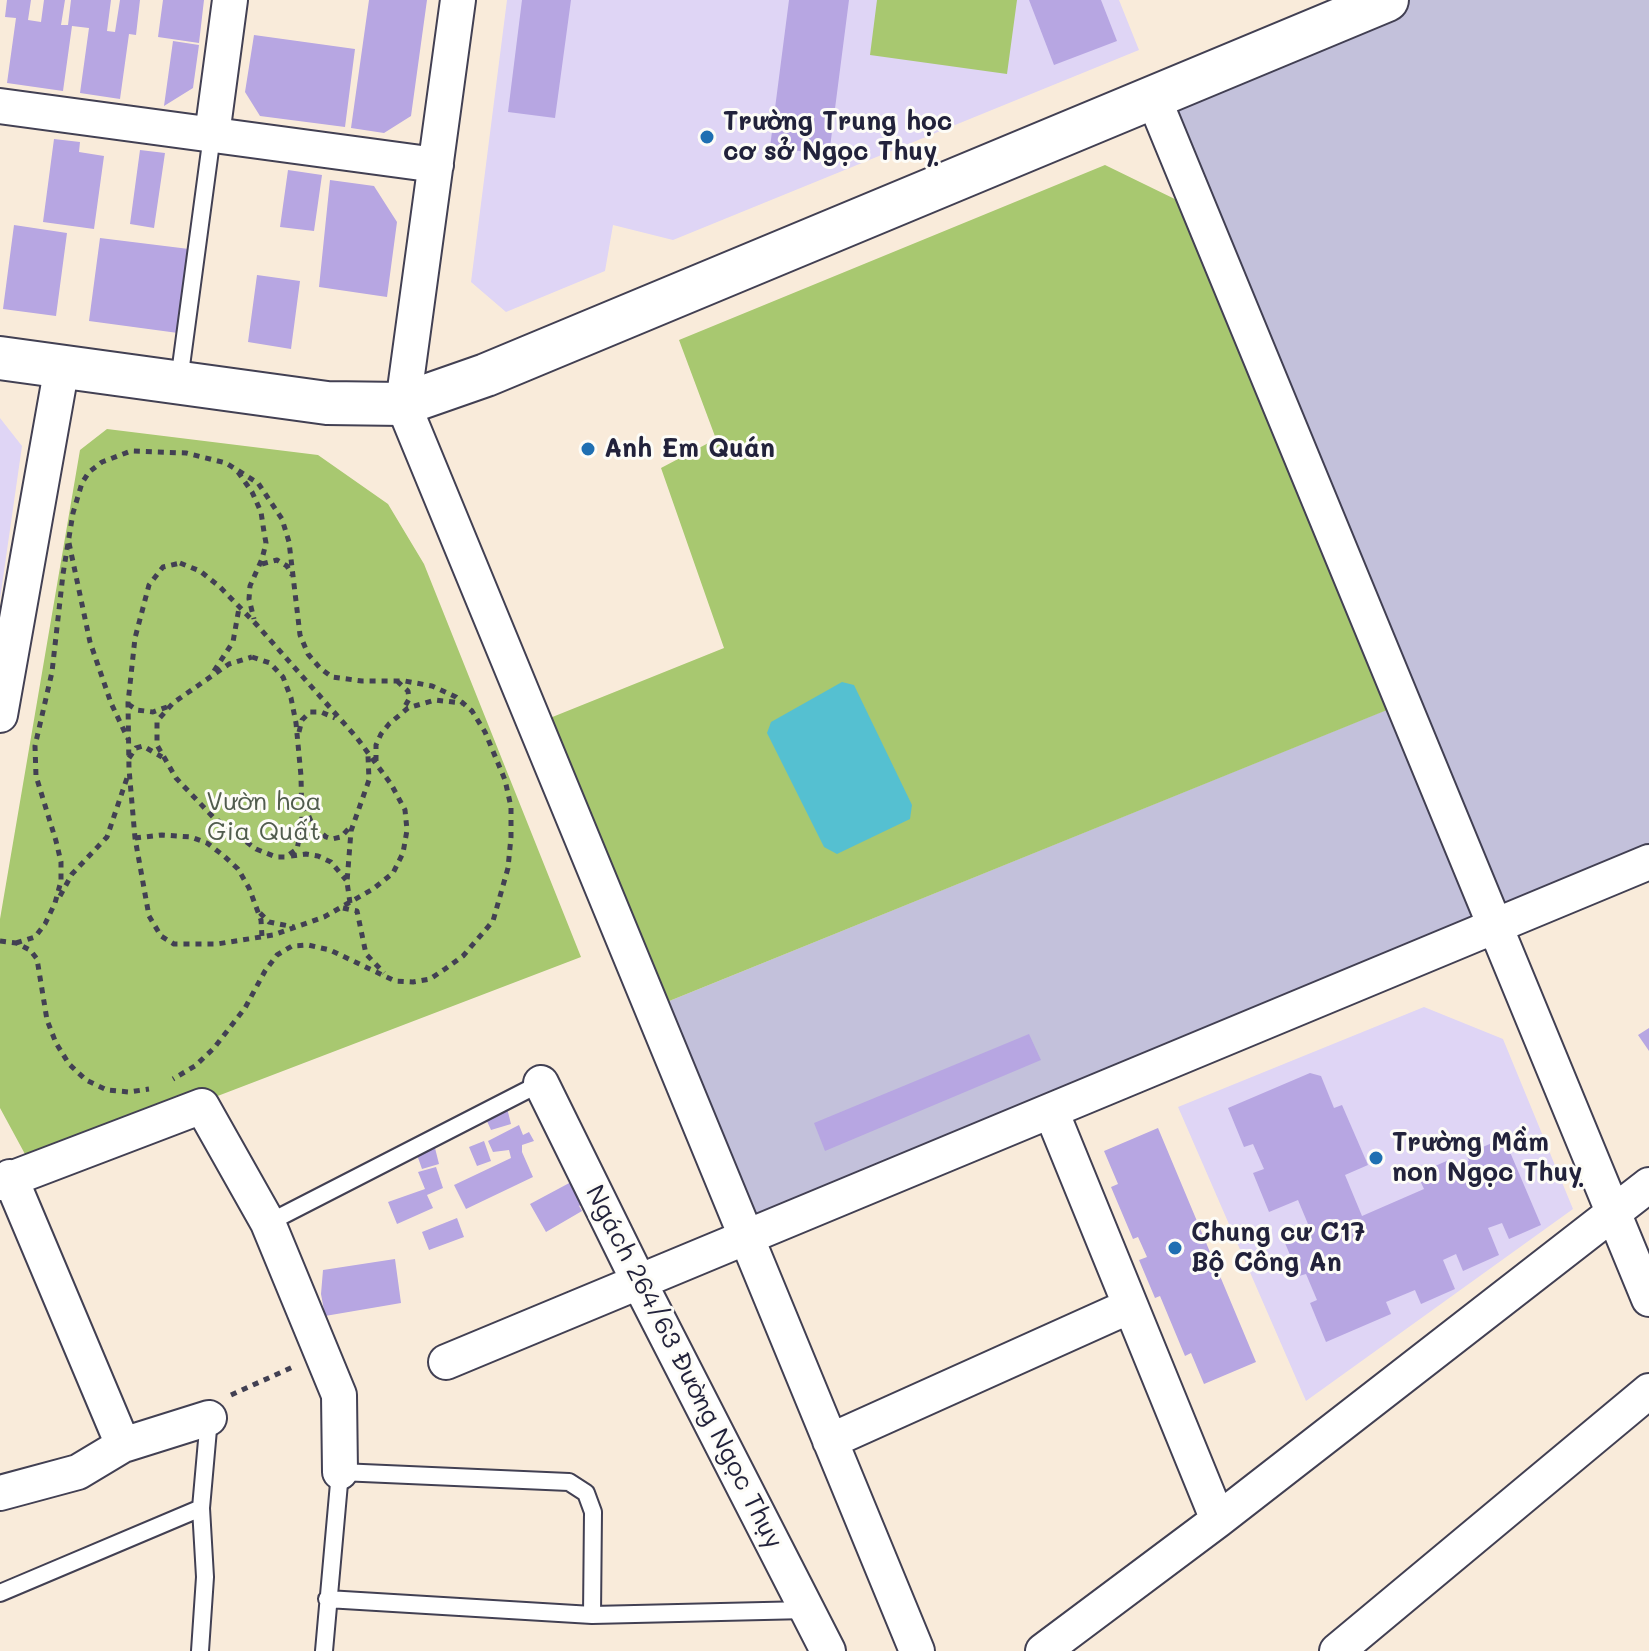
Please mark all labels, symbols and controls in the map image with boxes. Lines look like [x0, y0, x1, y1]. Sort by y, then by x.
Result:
place label: Trường Trung học cơ sở Ngọc Thuỵ [723, 106, 952, 168]
marker: Trường Trung học cơ sở Ngọc Thuỵ [698, 128, 716, 146]
place label: Anh Em Quán [604, 433, 775, 465]
marker: Anh Em Quán [579, 440, 597, 458]
park label: Vườn hoa Gia Quất [206, 786, 322, 848]
place label: Trường Mầm non Ngọc Thuỵ [1392, 1127, 1582, 1188]
marker: Trường Mầm non Ngọc Thuỵ [1367, 1149, 1385, 1167]
street label: Ngách 264/63 Đường Ngọc Thụy [579, 1180, 789, 1554]
place label: Chung cư C17 Bộ Công An [1191, 1217, 1365, 1278]
marker: Chung cư C17 Bộ Công An [1166, 1239, 1184, 1257]

